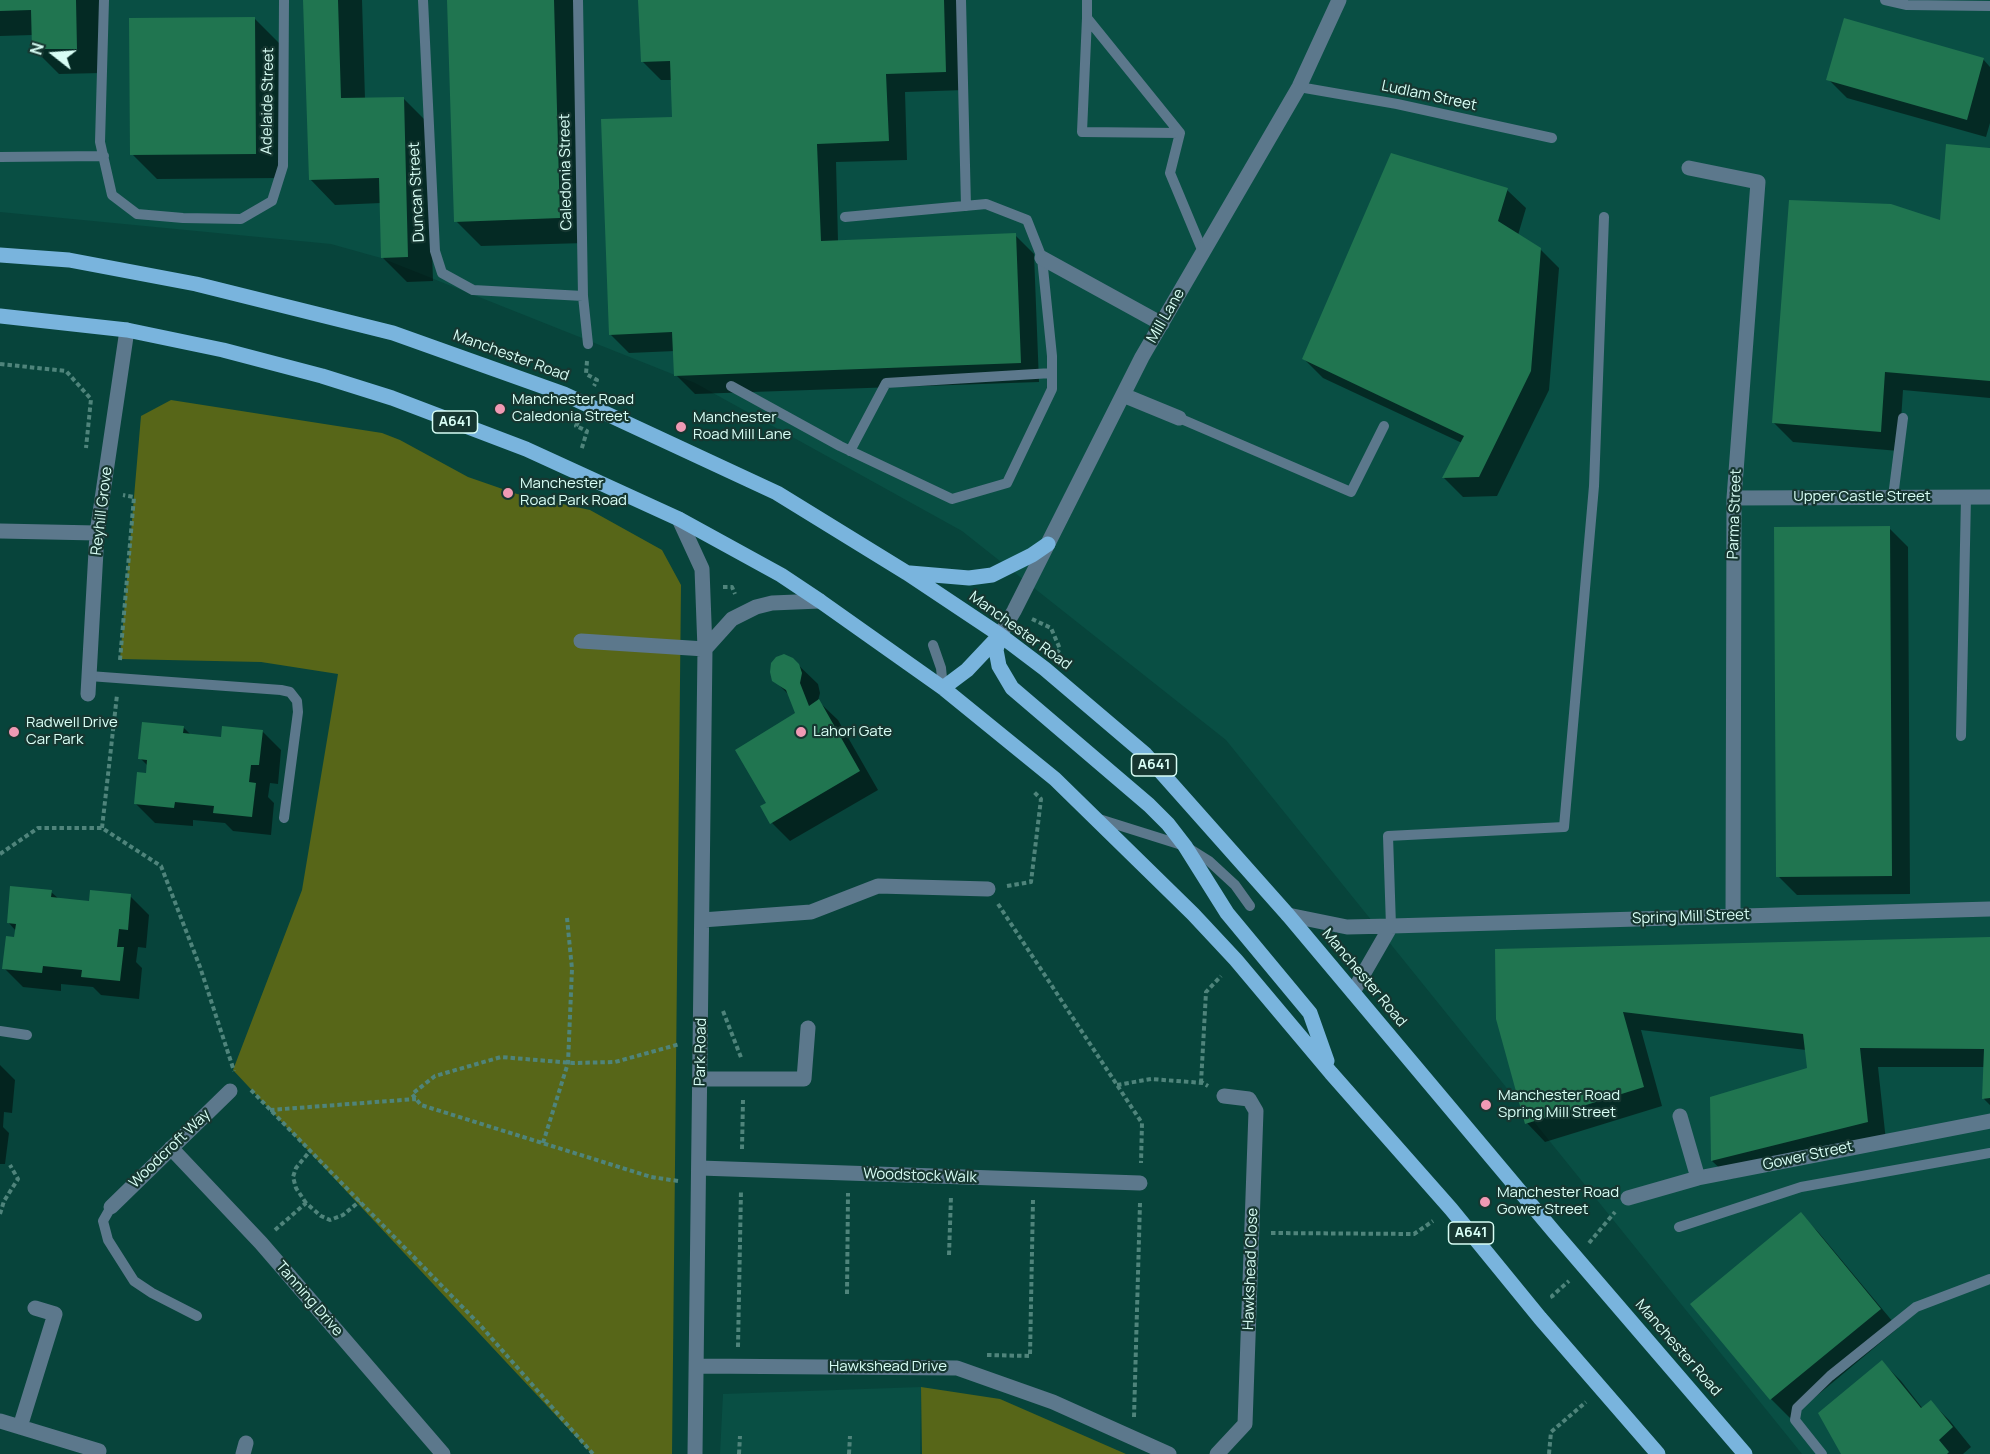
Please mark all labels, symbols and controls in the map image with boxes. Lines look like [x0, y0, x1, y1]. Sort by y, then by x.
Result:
north arrow [24, 24, 84, 84]
text: N [25, 40, 49, 57]
street label: Adelaide Street [258, 47, 278, 155]
street label: Ludlam Street [1380, 77, 1478, 115]
street label: Caledonia Street [556, 113, 576, 231]
street label: Duncan Street [405, 141, 429, 243]
street label: Mill Lane [1143, 286, 1189, 346]
street label: Manchester Road [451, 327, 571, 385]
place label: Manchester Road Caledonia Street [512, 391, 634, 426]
marker: Manchester Road Caledonia Street [493, 402, 507, 416]
place label: Manchester Road Mill Lane [693, 409, 791, 444]
road number: A641 [432, 411, 478, 433]
marker: Manchester Road Mill Lane [674, 420, 688, 434]
street label: Reyhill Grove [88, 466, 116, 556]
street label: Parma Street [1724, 468, 1746, 560]
place label: Manchester Road Park Road [520, 475, 627, 510]
marker: Manchester Road Park Road [501, 486, 515, 500]
street label: Upper Castle Street [1793, 488, 1931, 506]
street label: Manchester Road [965, 588, 1075, 674]
place label: Radwell Drive Car Park [26, 714, 118, 749]
place label: Lahori Gate [813, 723, 892, 741]
marker: Radwell Drive Car Park [7, 725, 21, 739]
marker: Lahori Gate [794, 725, 808, 739]
road number: A641 [1132, 754, 1176, 776]
street label: Spring Mill Street [1632, 906, 1750, 928]
street label: Manchester Road [1318, 925, 1410, 1031]
street label: Park Road [691, 1018, 711, 1086]
place label: Manchester Road Spring Mill Street [1498, 1087, 1620, 1122]
marker: Manchester Road Spring Mill Street [1479, 1098, 1493, 1112]
street label: Woodcroft Way [126, 1106, 214, 1192]
street label: Gower Street [1761, 1138, 1855, 1174]
street label: Woodstock Walk [863, 1165, 977, 1187]
place label: Manchester Road Gower Street [1497, 1184, 1619, 1219]
marker: Manchester Road Gower Street [1478, 1195, 1492, 1209]
street label: Hawkshead Close [1240, 1208, 1262, 1330]
road number: A641 [1448, 1222, 1494, 1244]
street label: Tanning Drive [272, 1258, 346, 1340]
street label: Manchester Road [1631, 1296, 1725, 1400]
street label: Hawkshead Drive [829, 1358, 947, 1376]

